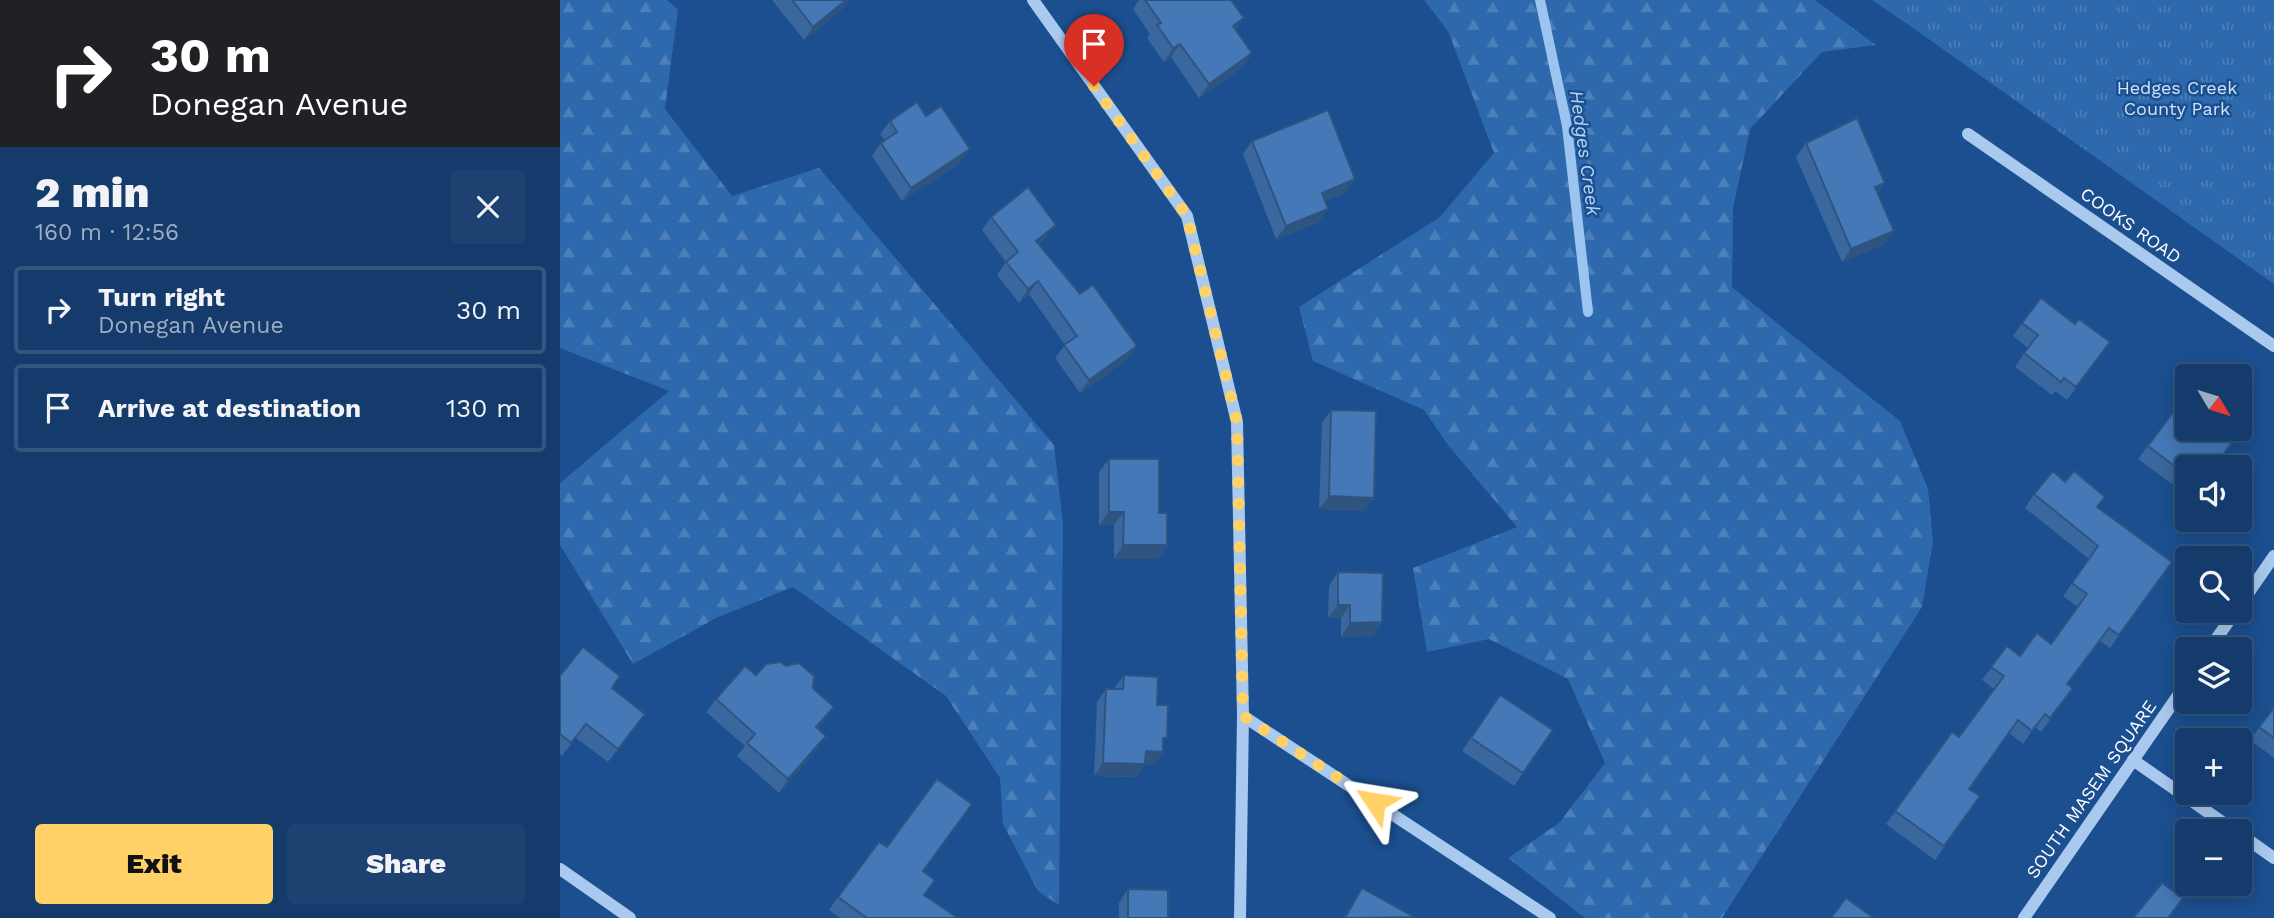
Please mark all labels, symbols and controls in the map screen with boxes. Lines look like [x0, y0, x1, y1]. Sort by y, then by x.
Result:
pin [1064, 14, 1124, 86]
icon: arrive [1075, 25, 1113, 63]
text: 30 m [150, 26, 271, 84]
icon: right [35, 28, 126, 119]
park label: Hedges Creek County Park [2117, 77, 2237, 119]
text: Donegan Avenue [150, 85, 408, 123]
water label: Hedges Creek [1565, 89, 1605, 218]
text: 2 min [35, 168, 149, 217]
button: close [451, 170, 525, 244]
street label: COOKS ROAD [2077, 183, 2185, 267]
text: 160 m · 12:56 [35, 219, 179, 246]
text: Turn right [98, 282, 225, 312]
icon: right [39, 291, 77, 329]
text: 30 m [456, 295, 521, 325]
text: Donegan Avenue [98, 312, 284, 339]
north arrow [2175, 364, 2252, 441]
map controls [2175, 364, 2252, 896]
icon: arrive [39, 389, 77, 427]
text: Arrive at destination [98, 393, 361, 423]
text: 130 m [446, 393, 521, 423]
button: sound [2175, 455, 2252, 532]
button: search [2175, 546, 2252, 623]
button: layers [2175, 637, 2252, 714]
street label: SOUTH MASEM SQUARE [2022, 696, 2160, 882]
button: + [2175, 728, 2252, 805]
position arrow [1338, 765, 1412, 839]
button: − [2175, 819, 2252, 896]
button: Exit [35, 824, 273, 904]
button: Share [287, 824, 525, 904]

